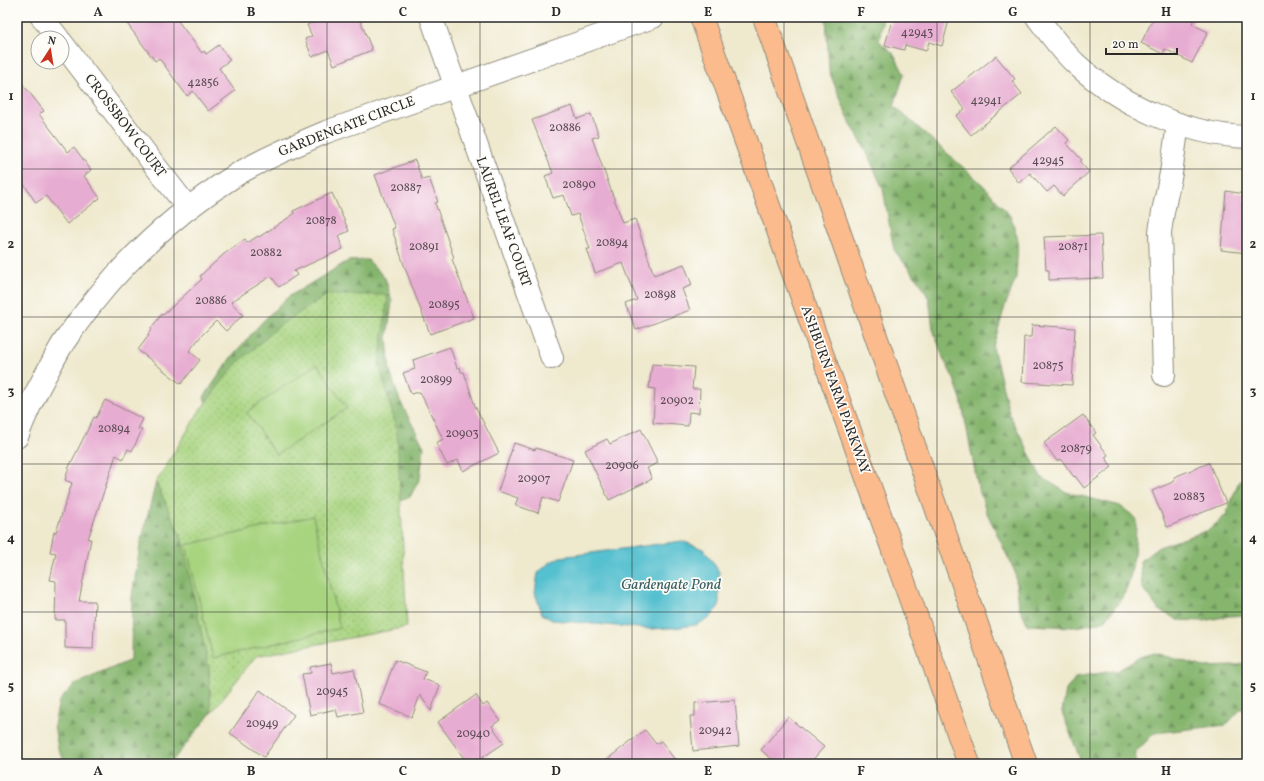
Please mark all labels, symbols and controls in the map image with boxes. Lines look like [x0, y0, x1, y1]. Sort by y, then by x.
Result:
text: A [93, 4, 103, 22]
text: B [247, 4, 256, 22]
text: C [399, 4, 407, 22]
text: D [551, 4, 561, 22]
text: E [704, 4, 712, 22]
text: F [857, 4, 865, 22]
text: G [1008, 4, 1018, 22]
text: H [1161, 4, 1171, 22]
house number: 42943 [901, 25, 933, 41]
north arrow [30, 30, 70, 70]
scale bar [1106, 30, 1177, 56]
text: N [46, 34, 57, 50]
text: 20 m [1112, 37, 1139, 53]
street label: CROSSBOW COURT [80, 70, 170, 182]
house number: 42856 [187, 75, 219, 91]
text: 1 [8, 88, 14, 106]
text: 1 [1250, 88, 1256, 106]
street label: GARDENGATE CIRCLE [276, 92, 418, 162]
house number: 42941 [970, 93, 1002, 109]
house number: 20886 [549, 120, 581, 136]
house number: 42945 [1032, 153, 1064, 169]
street label: LAUREL LEAF COURT [471, 154, 535, 290]
house number: 20890 [562, 177, 596, 193]
house number: 20887 [390, 180, 422, 196]
house number: 20878 [305, 213, 337, 229]
house number: 20894 [596, 235, 628, 251]
text: 2 [8, 236, 15, 254]
text: 2 [1250, 236, 1257, 254]
house number: 20891 [409, 239, 439, 255]
house number: 20871 [1058, 239, 1088, 255]
house number: 20882 [250, 245, 282, 261]
house number: 20898 [644, 287, 676, 303]
house number: 20886 [195, 293, 227, 309]
house number: 20895 [428, 297, 460, 313]
street label: ASHBURN FARM PARKWAY [796, 303, 874, 477]
house number: 20875 [1032, 358, 1064, 374]
house number: 20899 [420, 372, 452, 388]
text: 3 [8, 383, 15, 401]
text: 3 [1250, 383, 1257, 401]
house number: 20902 [660, 393, 694, 409]
house number: 20894 [98, 421, 130, 437]
house number: 20903 [445, 426, 479, 442]
house number: 20879 [1060, 441, 1092, 457]
house number: 20906 [605, 458, 639, 474]
house number: 20907 [517, 471, 551, 487]
house number: 20883 [1173, 489, 1205, 505]
text: 4 [7, 530, 15, 548]
text: 4 [1249, 530, 1257, 548]
water label: Gardengate Pond [621, 575, 721, 596]
text: 5 [8, 678, 14, 696]
text: 5 [1250, 678, 1256, 696]
house number: 20945 [316, 684, 348, 700]
house number: 20949 [246, 716, 278, 732]
house number: 20942 [698, 723, 732, 739]
house number: 20940 [456, 726, 490, 742]
text: A [93, 763, 103, 781]
text: B [247, 763, 256, 781]
text: C [399, 763, 407, 781]
text: D [551, 763, 561, 781]
text: E [704, 763, 712, 781]
text: F [857, 763, 865, 781]
text: G [1008, 763, 1018, 781]
text: H [1161, 763, 1171, 781]

